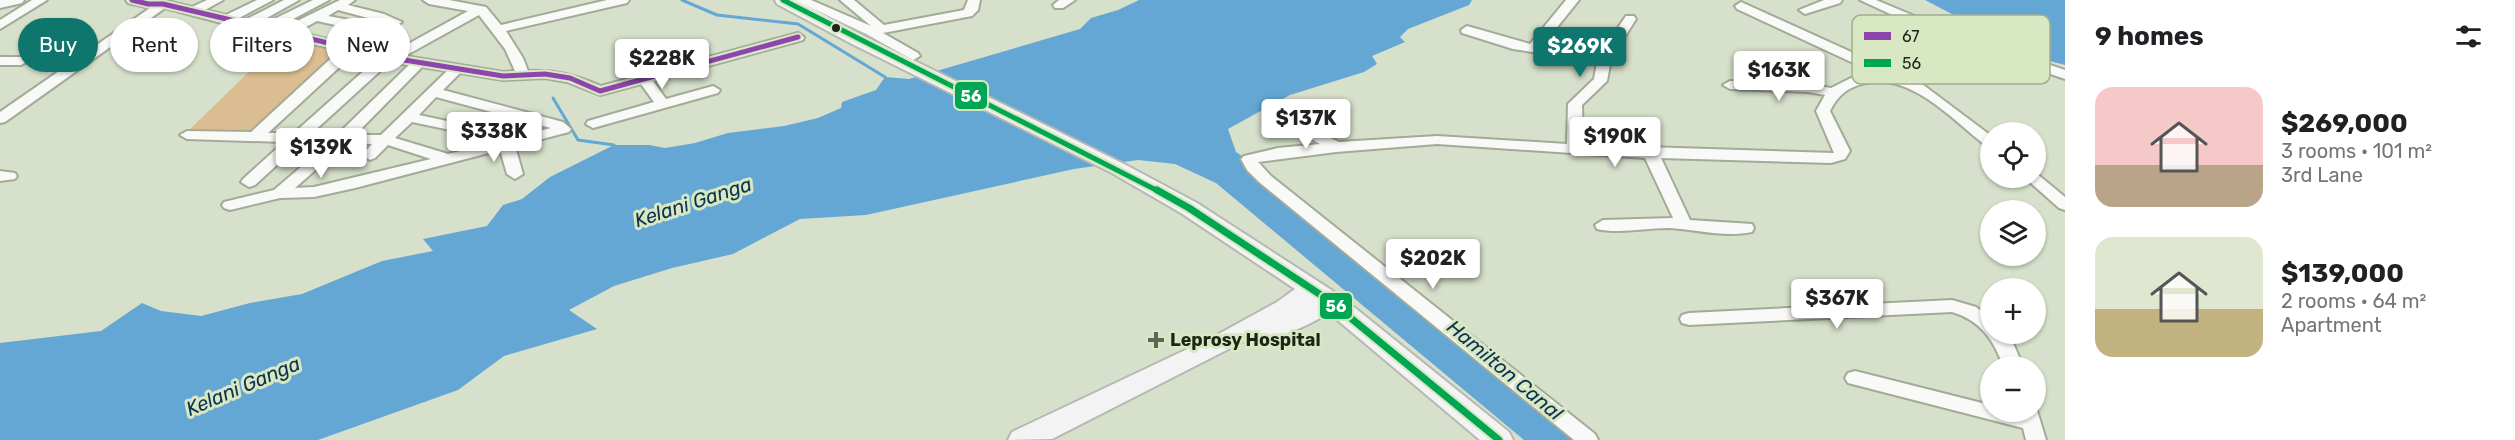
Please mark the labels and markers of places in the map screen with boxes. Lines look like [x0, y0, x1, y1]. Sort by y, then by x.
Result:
unlabelled marker [830, 22, 842, 34]
pin: $269K [1538, 27, 1622, 78]
pin: $228K [620, 39, 704, 90]
pin: $163K [1737, 51, 1821, 102]
pin: $137K [1264, 99, 1348, 150]
pin: $338K [452, 112, 536, 163]
pin: $190K [1573, 117, 1657, 168]
pin: $139K [279, 128, 363, 179]
pin: $202K [1391, 239, 1475, 290]
pin: $367K [1795, 279, 1879, 330]
place label: Leprosy Hospital [1170, 329, 1321, 351]
marker: Leprosy Hospital [1147, 331, 1165, 349]

